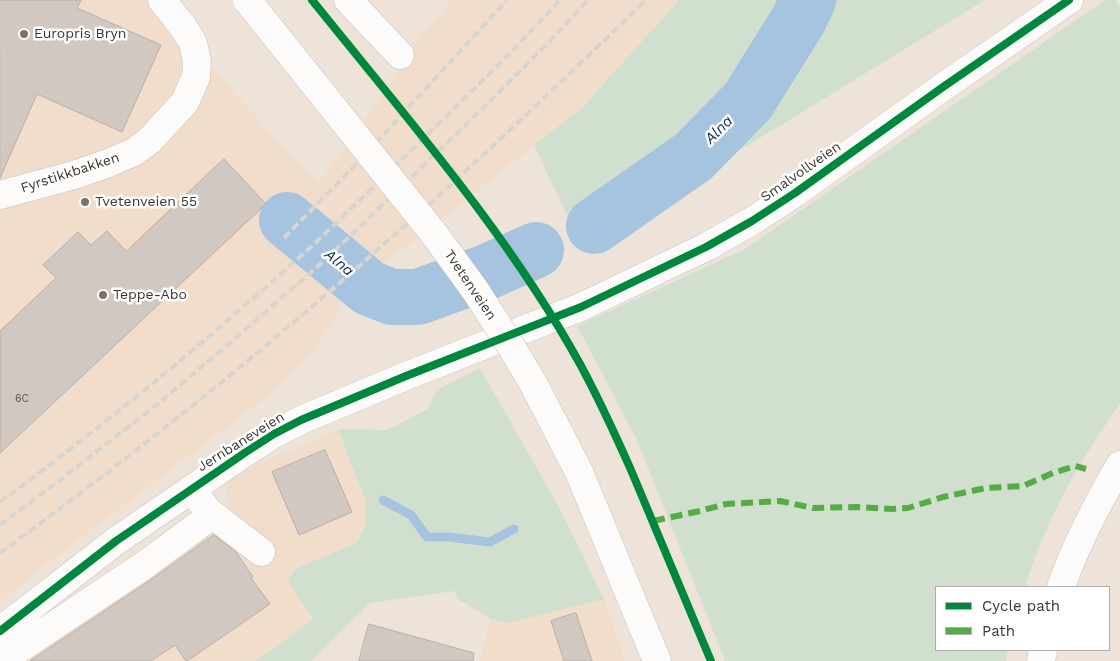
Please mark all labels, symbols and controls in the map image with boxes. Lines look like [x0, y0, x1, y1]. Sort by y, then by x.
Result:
place label: Europris Bryn [34, 26, 126, 42]
marker: Europris Bryn [18, 28, 30, 40]
water label: Alna [701, 112, 737, 148]
street label: Smalvollveien [758, 138, 844, 206]
street label: Fyrstikkbakken [19, 149, 121, 197]
place label: Tvetenveien 55 [95, 194, 197, 210]
marker: Tvetenveien 55 [79, 196, 91, 208]
water label: Alna [321, 246, 357, 280]
street label: Tvetenveien [440, 247, 500, 323]
place label: Teppe-Abo [113, 287, 187, 303]
marker: Teppe-Abo [97, 289, 109, 301]
house number: 6C [15, 392, 29, 406]
street label: Jernbaneveien [194, 409, 288, 475]
legend [935, 586, 1110, 651]
text: Cycle path [982, 597, 1060, 615]
text: Path [982, 622, 1015, 640]

